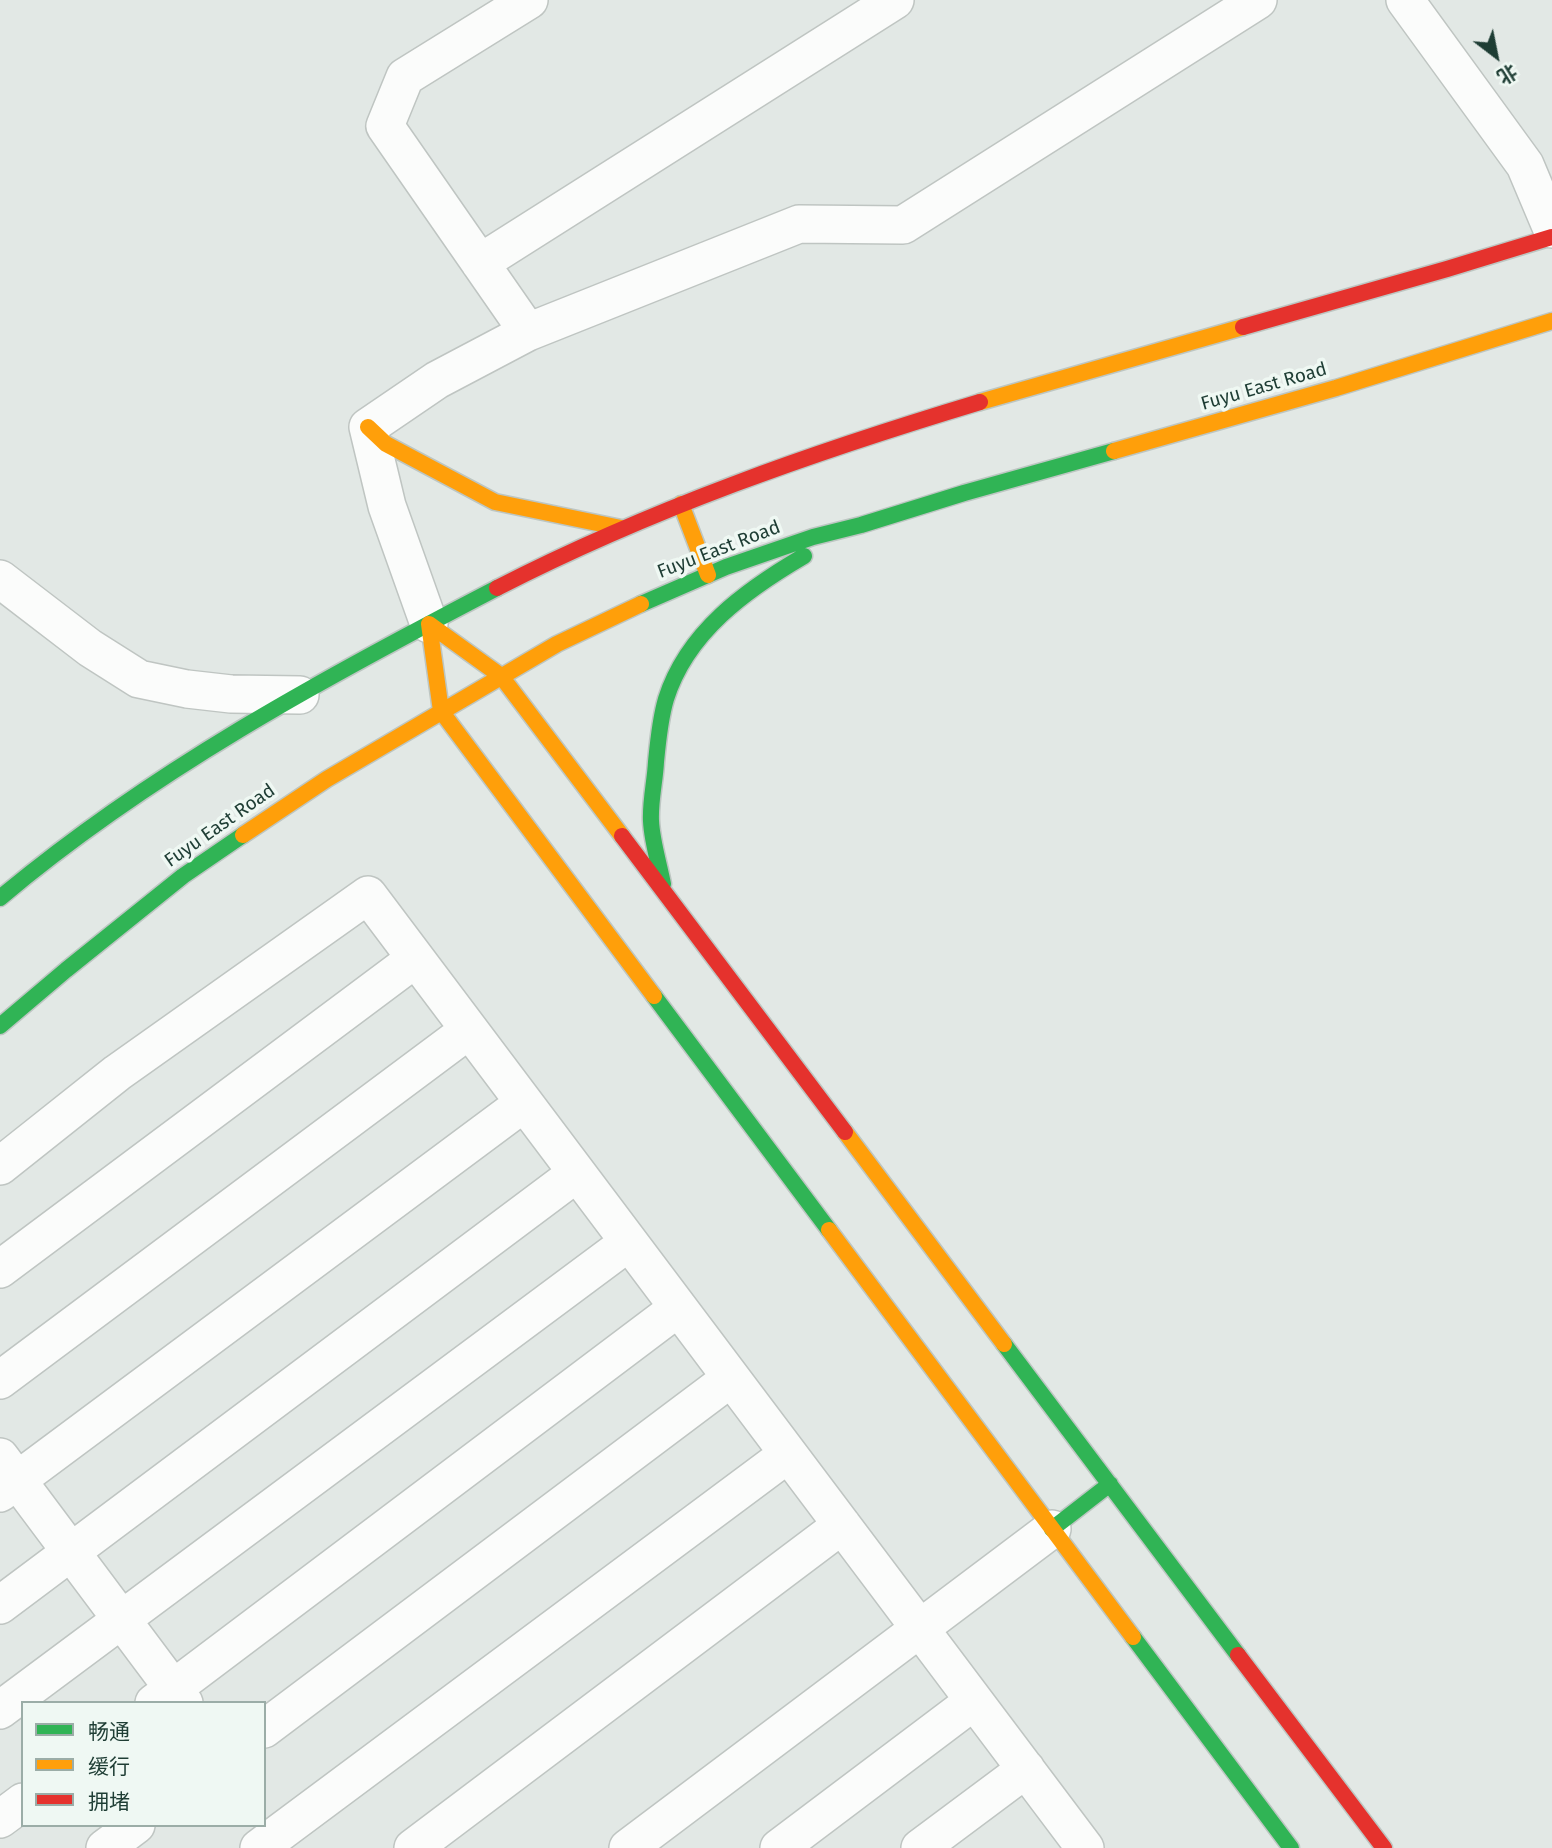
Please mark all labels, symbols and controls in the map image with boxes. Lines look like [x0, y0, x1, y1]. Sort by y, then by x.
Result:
north arrow [1461, 21, 1531, 91]
text: 北 [1493, 59, 1522, 89]
street label: Fuyu East Road [1198, 358, 1330, 416]
street label: Fuyu East Road [654, 516, 784, 584]
street label: Fuyu East Road [160, 779, 280, 873]
legend [21, 1701, 266, 1827]
text: 畅通 [88, 1719, 130, 1745]
text: 缓行 [88, 1754, 130, 1780]
text: 拥堵 [88, 1789, 130, 1815]

